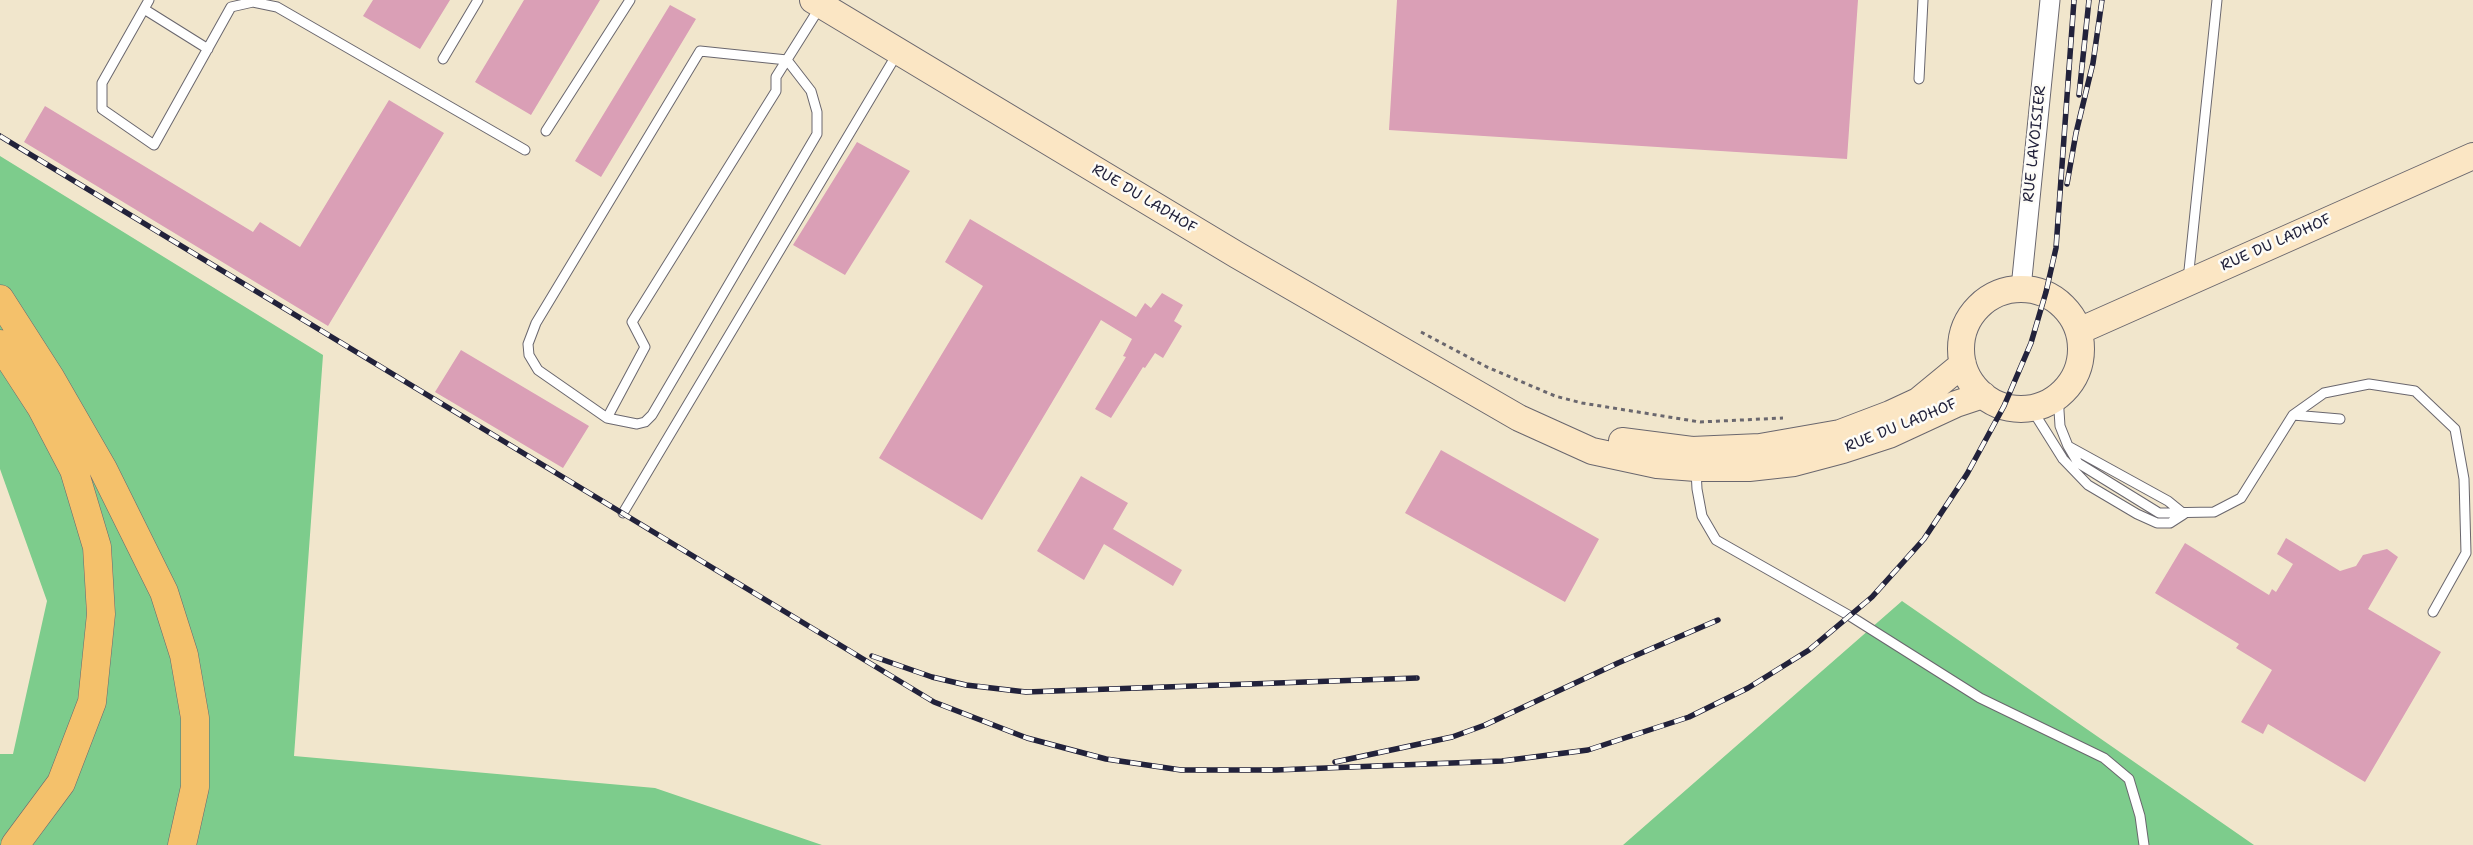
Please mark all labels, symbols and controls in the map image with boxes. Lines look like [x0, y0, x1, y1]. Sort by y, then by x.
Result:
street label: RUE LAVOISIER [2020, 85, 2050, 203]
street label: RUE DU LADHOF [1088, 161, 1200, 237]
street label: RUE DU LADHOF [2218, 211, 2334, 275]
street label: RUE DU LADHOF [1842, 395, 1960, 457]

